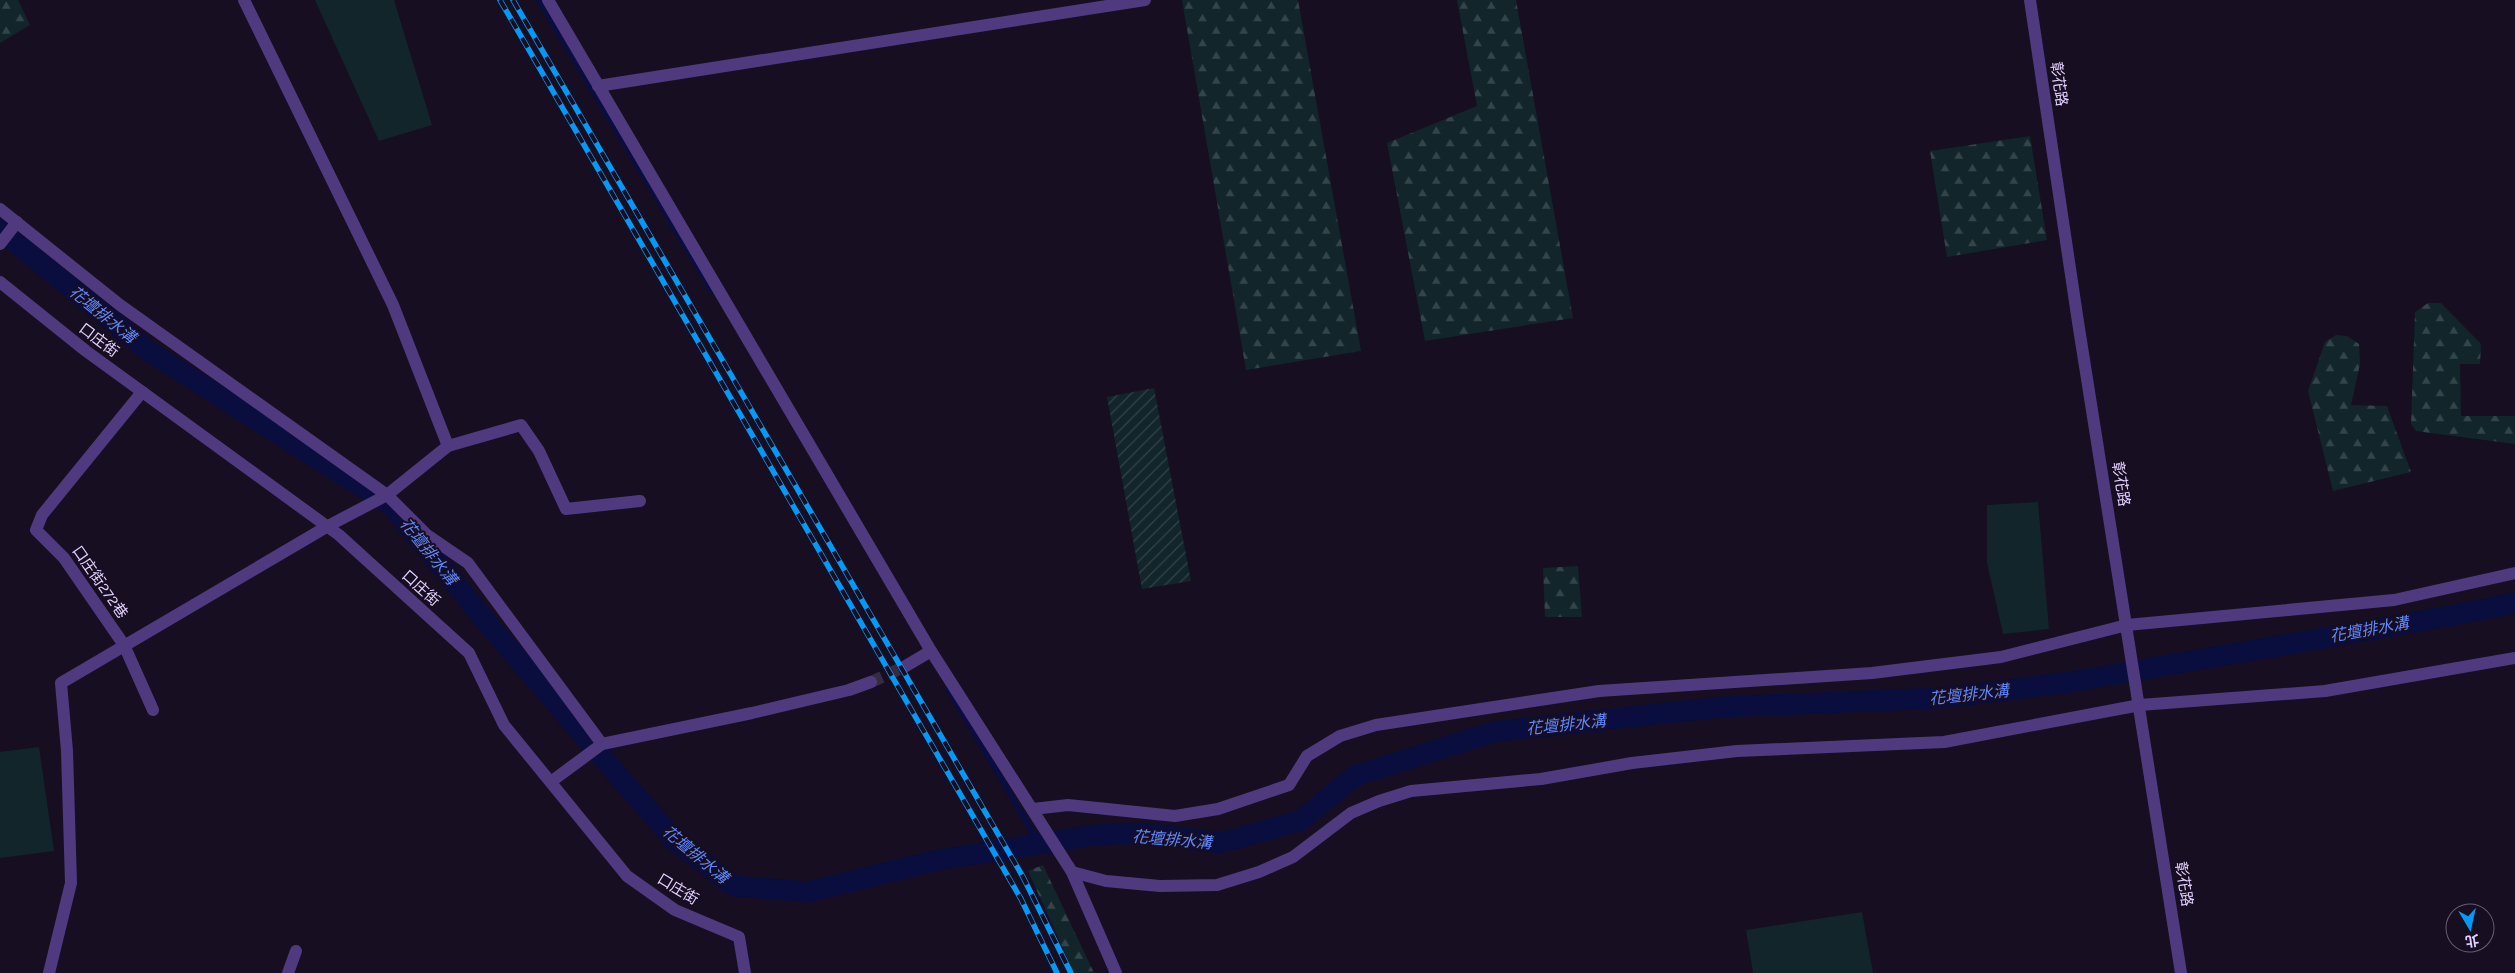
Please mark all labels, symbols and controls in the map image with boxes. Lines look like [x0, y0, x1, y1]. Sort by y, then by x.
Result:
street label: 彰花路 [2047, 60, 2071, 108]
water label: 花壇排水溝 [66, 282, 141, 348]
street label: 口庄街 [76, 319, 122, 361]
street label: 彰花路 [2109, 460, 2133, 508]
water label: 花壇排水溝 [396, 514, 462, 590]
street label: 口庄街272巷 [68, 542, 132, 622]
street label: 口庄街 [398, 566, 444, 610]
water label: 花壇排水溝 [2328, 613, 2412, 646]
water label: 花壇排水溝 [1928, 681, 2012, 708]
water label: 花壇排水溝 [1525, 711, 1609, 738]
water label: 花壇排水溝 [659, 821, 734, 889]
water label: 花壇排水溝 [1131, 827, 1215, 853]
street label: 彰花路 [2172, 860, 2196, 908]
street label: 口庄街 [654, 870, 702, 908]
north arrow [2445, 903, 2495, 953]
text: 北 [2464, 931, 2480, 950]

